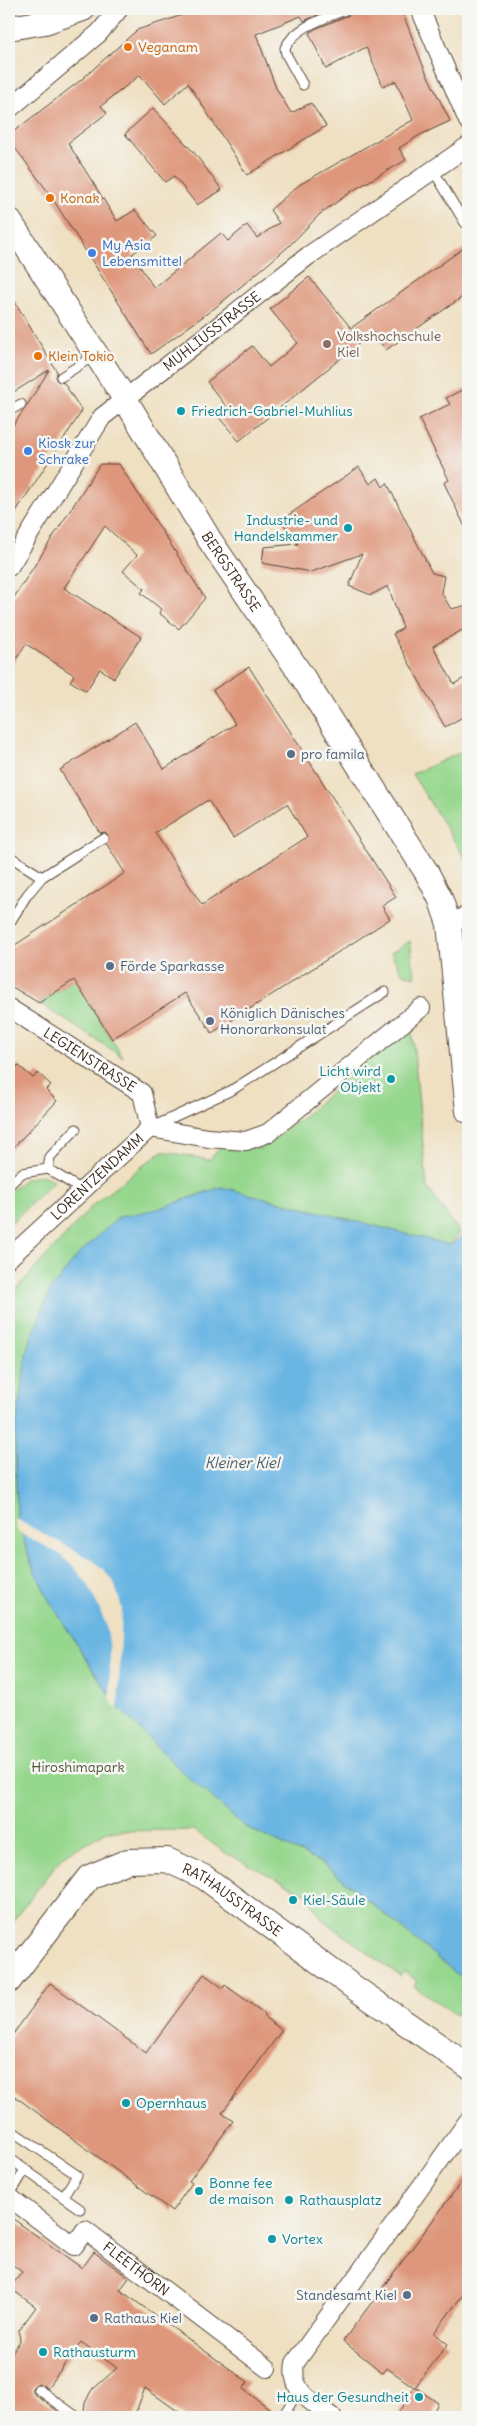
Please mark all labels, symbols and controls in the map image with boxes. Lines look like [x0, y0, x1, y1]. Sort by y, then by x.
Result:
place label: Veganam [138, 38, 198, 56]
marker: Veganam [122, 41, 134, 53]
place label: Konak [60, 189, 100, 207]
marker: Konak [44, 192, 56, 204]
place label: My Asia Lebensmittel [102, 236, 182, 270]
marker: My Asia Lebensmittel [86, 247, 98, 259]
street label: MUHLIUSSTRASSE [160, 287, 264, 375]
place label: Volkshochschule Kiel [337, 327, 441, 361]
marker: Volkshochschule Kiel [321, 338, 333, 350]
place label: Klein Tokio [48, 347, 114, 365]
marker: Klein Tokio [32, 350, 44, 362]
place label: Friedrich-Gabriel-Muhlius [191, 402, 353, 420]
marker: Friedrich-Gabriel-Muhlius [175, 405, 187, 417]
place label: Kiosk zur Schrake [38, 434, 95, 468]
marker: Kiosk zur Schrake [22, 445, 34, 457]
place label: Industrie- und Handelskammer [234, 511, 338, 545]
marker: Industrie- und Handelskammer [342, 522, 354, 534]
street label: BERGSTRASSE [198, 528, 265, 615]
place label: pro famila [301, 745, 365, 763]
marker: pro famila [285, 748, 297, 760]
place label: Förde Sparkasse [120, 957, 225, 975]
marker: Förde Sparkasse [104, 960, 116, 972]
place label: Königlich Dänisches Honorarkonsulat [220, 1004, 345, 1038]
marker: Königlich Dänisches Honorarkonsulat [204, 1015, 216, 1027]
street label: LEGIENSTRASSE [40, 1023, 140, 1096]
place label: Licht wird Objekt [319, 1062, 381, 1096]
marker: Licht wird Objekt [385, 1073, 397, 1085]
street label: LORENTZENDAMM [47, 1129, 147, 1224]
water label: Kleiner Kiel [205, 1453, 282, 1472]
park label: Hiroshimapark [31, 1758, 125, 1776]
street label: RATHAUSSTRASSE [179, 1859, 286, 1940]
place label: Kiel-Säule [303, 1891, 366, 1909]
marker: Kiel-Säule [287, 1894, 299, 1906]
place label: Opernhaus [136, 2094, 207, 2112]
marker: Opernhaus [120, 2097, 132, 2109]
place label: Bonne fee de maison [209, 2174, 274, 2208]
marker: Bonne fee de maison [193, 2185, 205, 2197]
place label: Rathausplatz [299, 2191, 382, 2209]
marker: Rathausplatz [283, 2194, 295, 2206]
place label: Vortex [282, 2230, 323, 2248]
marker: Vortex [266, 2233, 278, 2245]
street label: FLEETHÖRN [99, 2238, 173, 2300]
place label: Standesamt Kiel [296, 2286, 397, 2304]
marker: Standesamt Kiel [401, 2289, 413, 2301]
place label: Rathaus Kiel [104, 2309, 182, 2327]
marker: Rathaus Kiel [88, 2312, 100, 2324]
place label: Rathausturm [53, 2343, 136, 2361]
marker: Rathausturm [37, 2346, 49, 2358]
place label: Haus der Gesundheit [276, 2388, 409, 2406]
marker: Haus der Gesundheit [413, 2391, 425, 2403]

